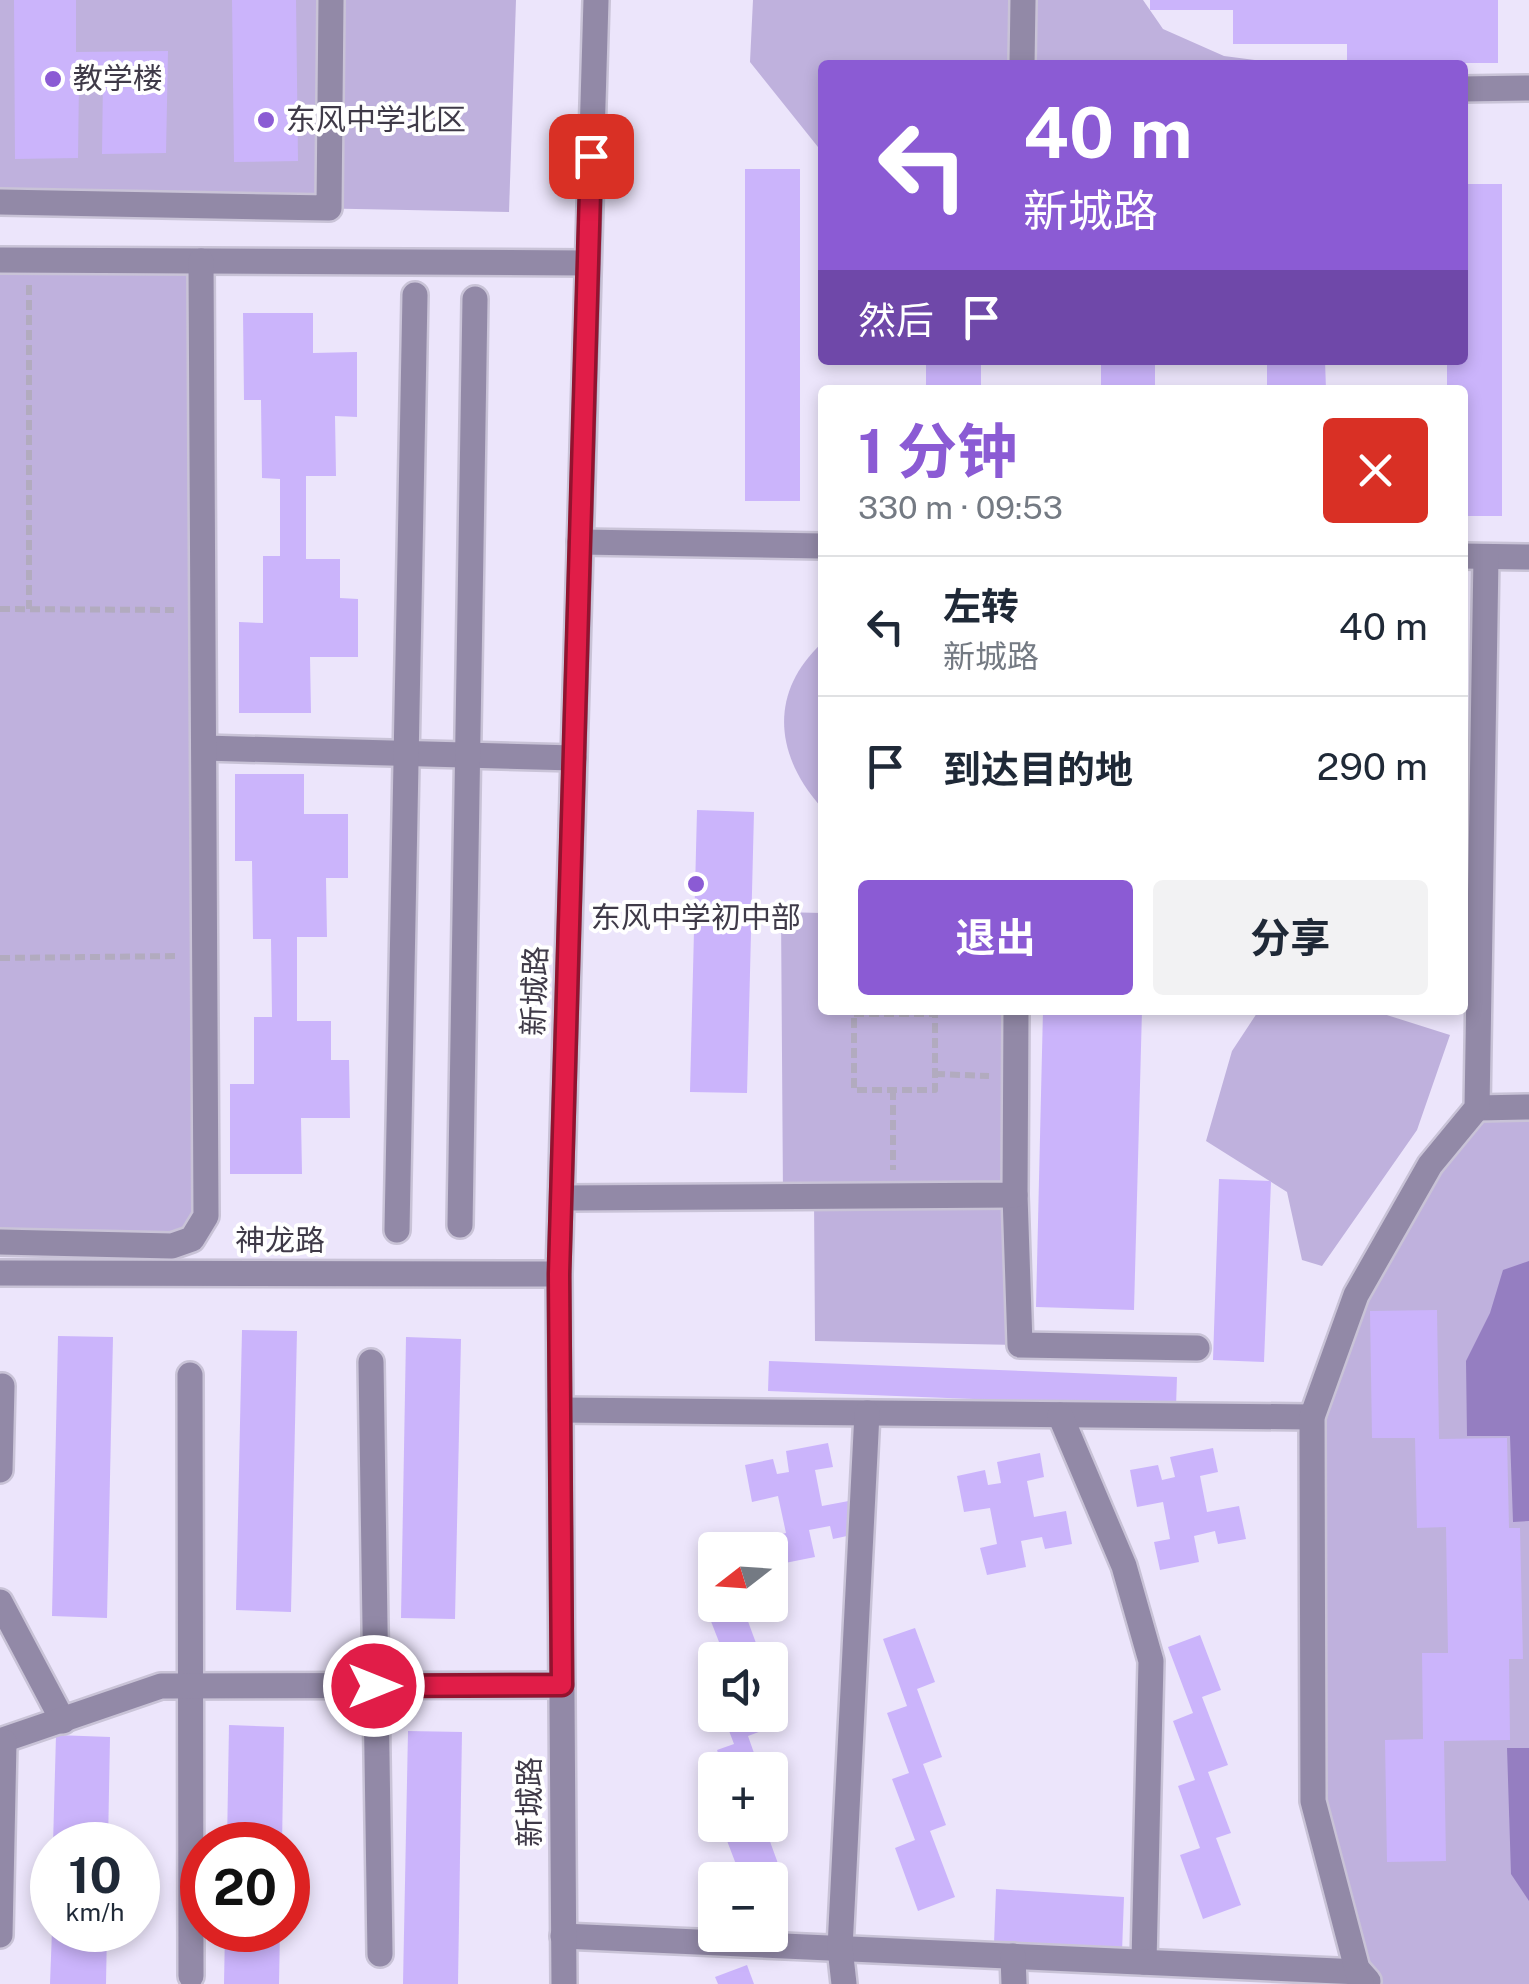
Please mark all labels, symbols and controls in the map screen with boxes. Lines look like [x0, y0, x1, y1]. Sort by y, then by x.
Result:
place label: 教学楼 [73, 60, 163, 96]
marker: 教学楼 [42, 68, 64, 90]
text: 40 m [1023, 91, 1193, 174]
icon: left [858, 100, 988, 230]
place label: 东风中学北区 [286, 101, 466, 137]
marker: 东风中学北区 [255, 109, 277, 131]
pin [549, 114, 634, 199]
icon: arrive [564, 129, 619, 184]
text: 新城路 [1023, 184, 1158, 237]
icon: arrive [954, 290, 1009, 345]
text: 然后 [858, 298, 934, 343]
text: 1 分钟 [858, 416, 1017, 487]
button: close [1323, 418, 1428, 523]
text: 330 m · 09:53 [858, 489, 1063, 526]
text: 左转 [943, 584, 1019, 629]
icon: left [858, 599, 913, 654]
text: 40 m [1339, 604, 1428, 649]
text: 新城路 [943, 638, 1039, 675]
icon: arrive [858, 739, 913, 794]
text: 290 m [1317, 744, 1428, 789]
text: 到达目的地 [943, 747, 1133, 792]
marker: 东风中学初中部 [685, 873, 707, 895]
button: 退出 [858, 880, 1133, 995]
button: 分享 [1153, 880, 1428, 995]
place label: 东风中学初中部 [591, 899, 801, 935]
street label: 新城路 [514, 945, 554, 1037]
street label: 神龙路 [235, 1222, 325, 1258]
north arrow [698, 1532, 788, 1622]
map controls [698, 1532, 788, 1952]
position arrow [322, 1634, 426, 1738]
button: sound [698, 1642, 788, 1732]
button: + [698, 1752, 788, 1842]
street label: 新城路 [511, 1757, 547, 1847]
speed limit sign: 20 [180, 1822, 310, 1952]
text: 10 [68, 1845, 122, 1904]
button: − [698, 1862, 788, 1952]
text: km/h [66, 1897, 124, 1927]

